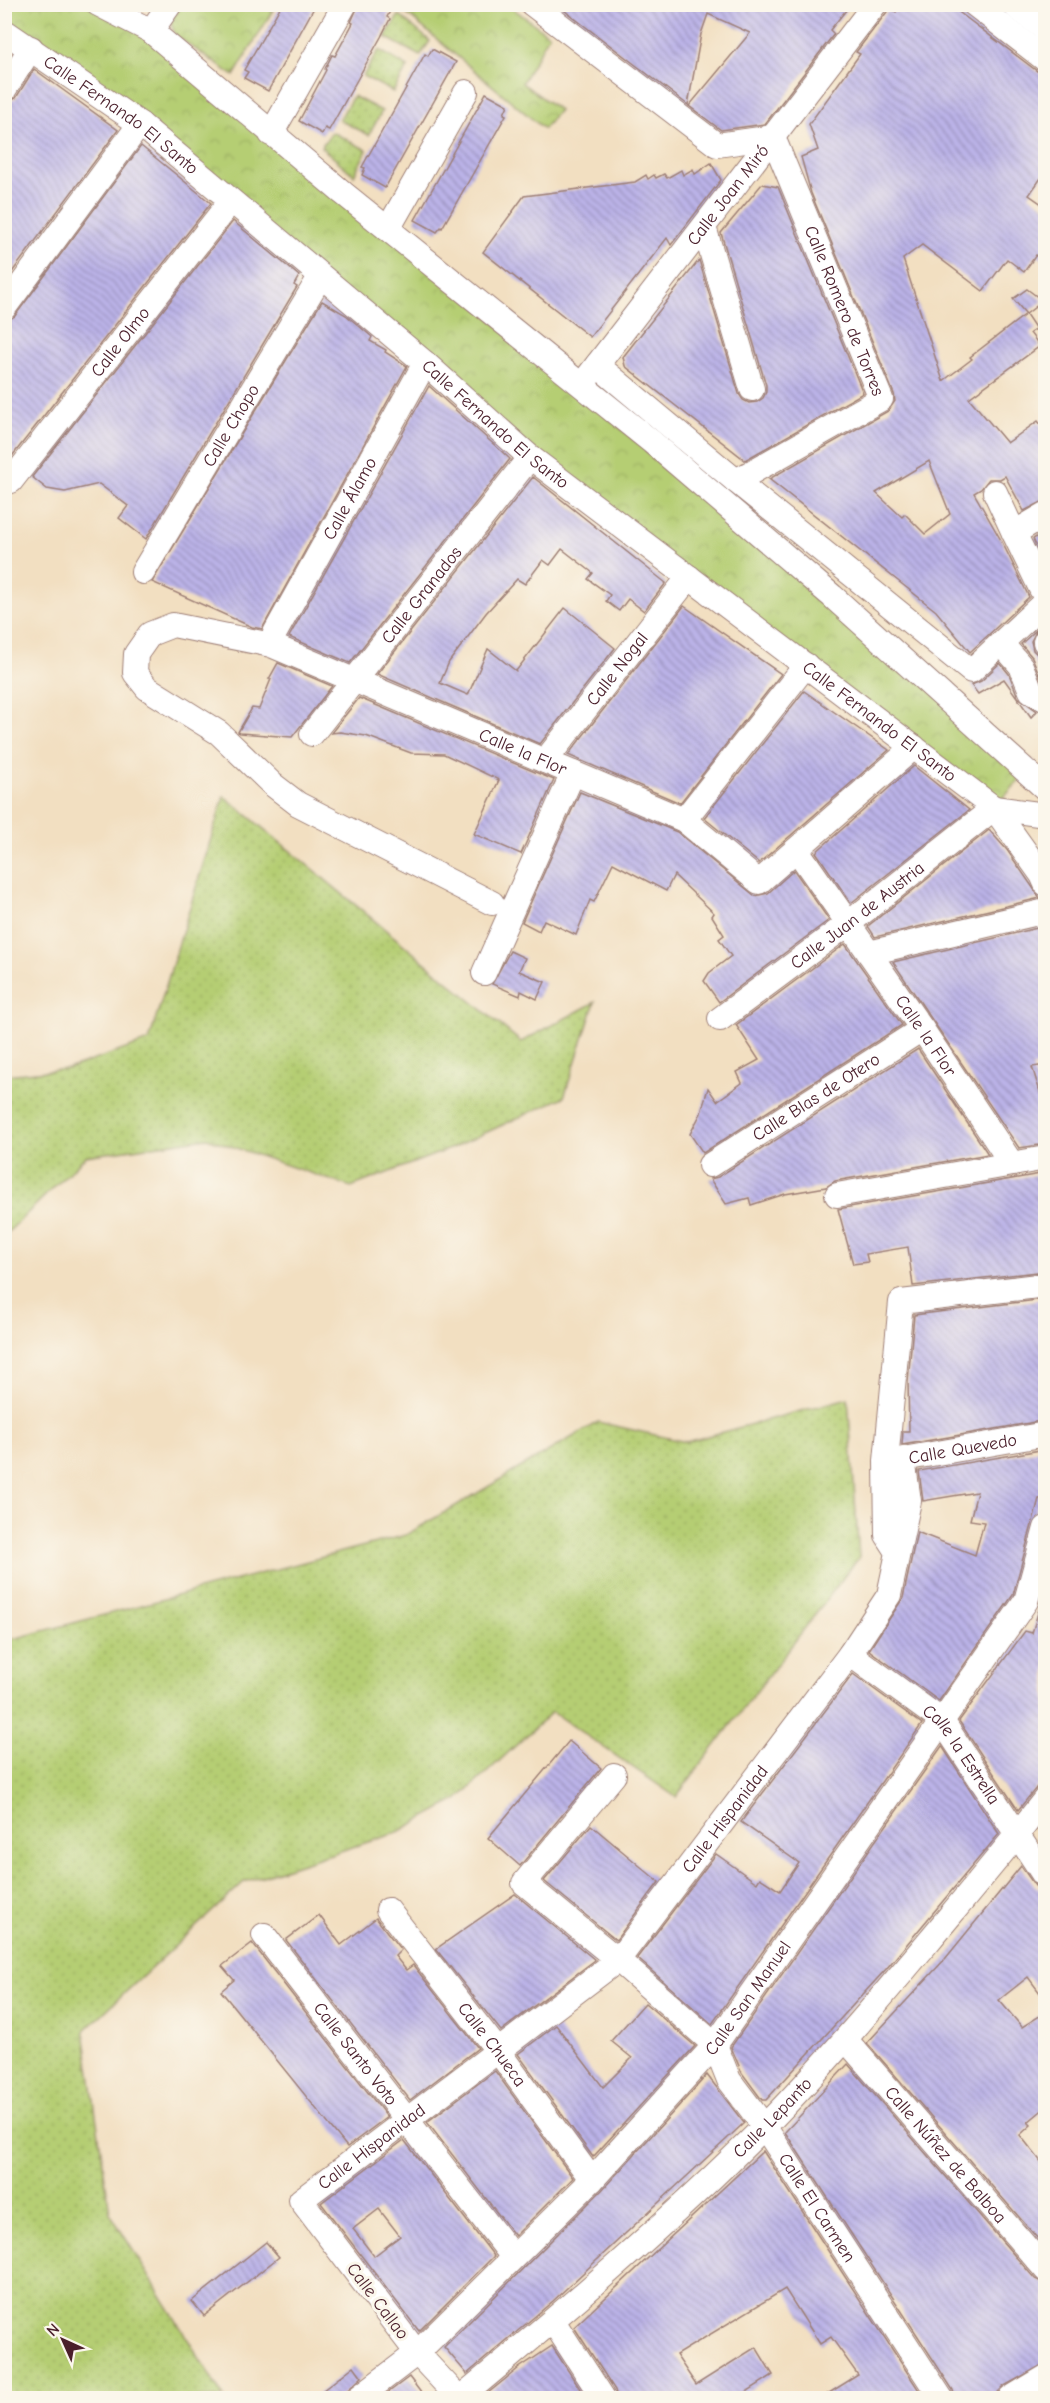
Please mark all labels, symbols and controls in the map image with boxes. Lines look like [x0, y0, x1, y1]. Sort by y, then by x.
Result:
street label: Calle Fernando El Santo [39, 51, 202, 179]
street label: Calle Joan Miró [683, 141, 774, 250]
street label: Calle Romero de Torres [800, 223, 889, 399]
street label: Calle Olmo [87, 303, 155, 381]
street label: Calle Fernando El Santo [417, 355, 573, 494]
street label: Calle Chopo [199, 380, 264, 471]
street label: Calle Álamo [319, 454, 382, 544]
street label: Calle Granados [377, 542, 467, 648]
street label: Calle Nogal [582, 628, 653, 710]
street label: Calle Fernando El Santo [798, 657, 960, 787]
street label: Calle la Flor [476, 724, 571, 780]
street label: Calle Juan de Austria [786, 857, 929, 974]
street label: Calle la Flor [891, 991, 961, 1081]
street label: Calle Blas de Otero [749, 1049, 884, 1146]
street label: Calle Quevedo [907, 1429, 1019, 1469]
street label: Calle la Estrella [918, 1700, 1004, 1809]
street label: Calle Hispanidad [678, 1762, 773, 1877]
street label: Calle San Manuel [701, 1937, 796, 2060]
street label: Calle Santo Voto [309, 1998, 402, 2110]
street label: Calle Chueca [453, 1998, 530, 2091]
street label: Calle Lepanto [729, 2073, 817, 2163]
street label: Calle Núñez de Balboa [880, 2082, 1011, 2228]
street label: Calle Hispanidad [314, 2100, 430, 2194]
street label: Calle El Carmen [774, 2150, 860, 2266]
street label: Calle Callao [342, 2259, 413, 2344]
north arrow [33, 2310, 93, 2370]
text: N [43, 2320, 63, 2340]

